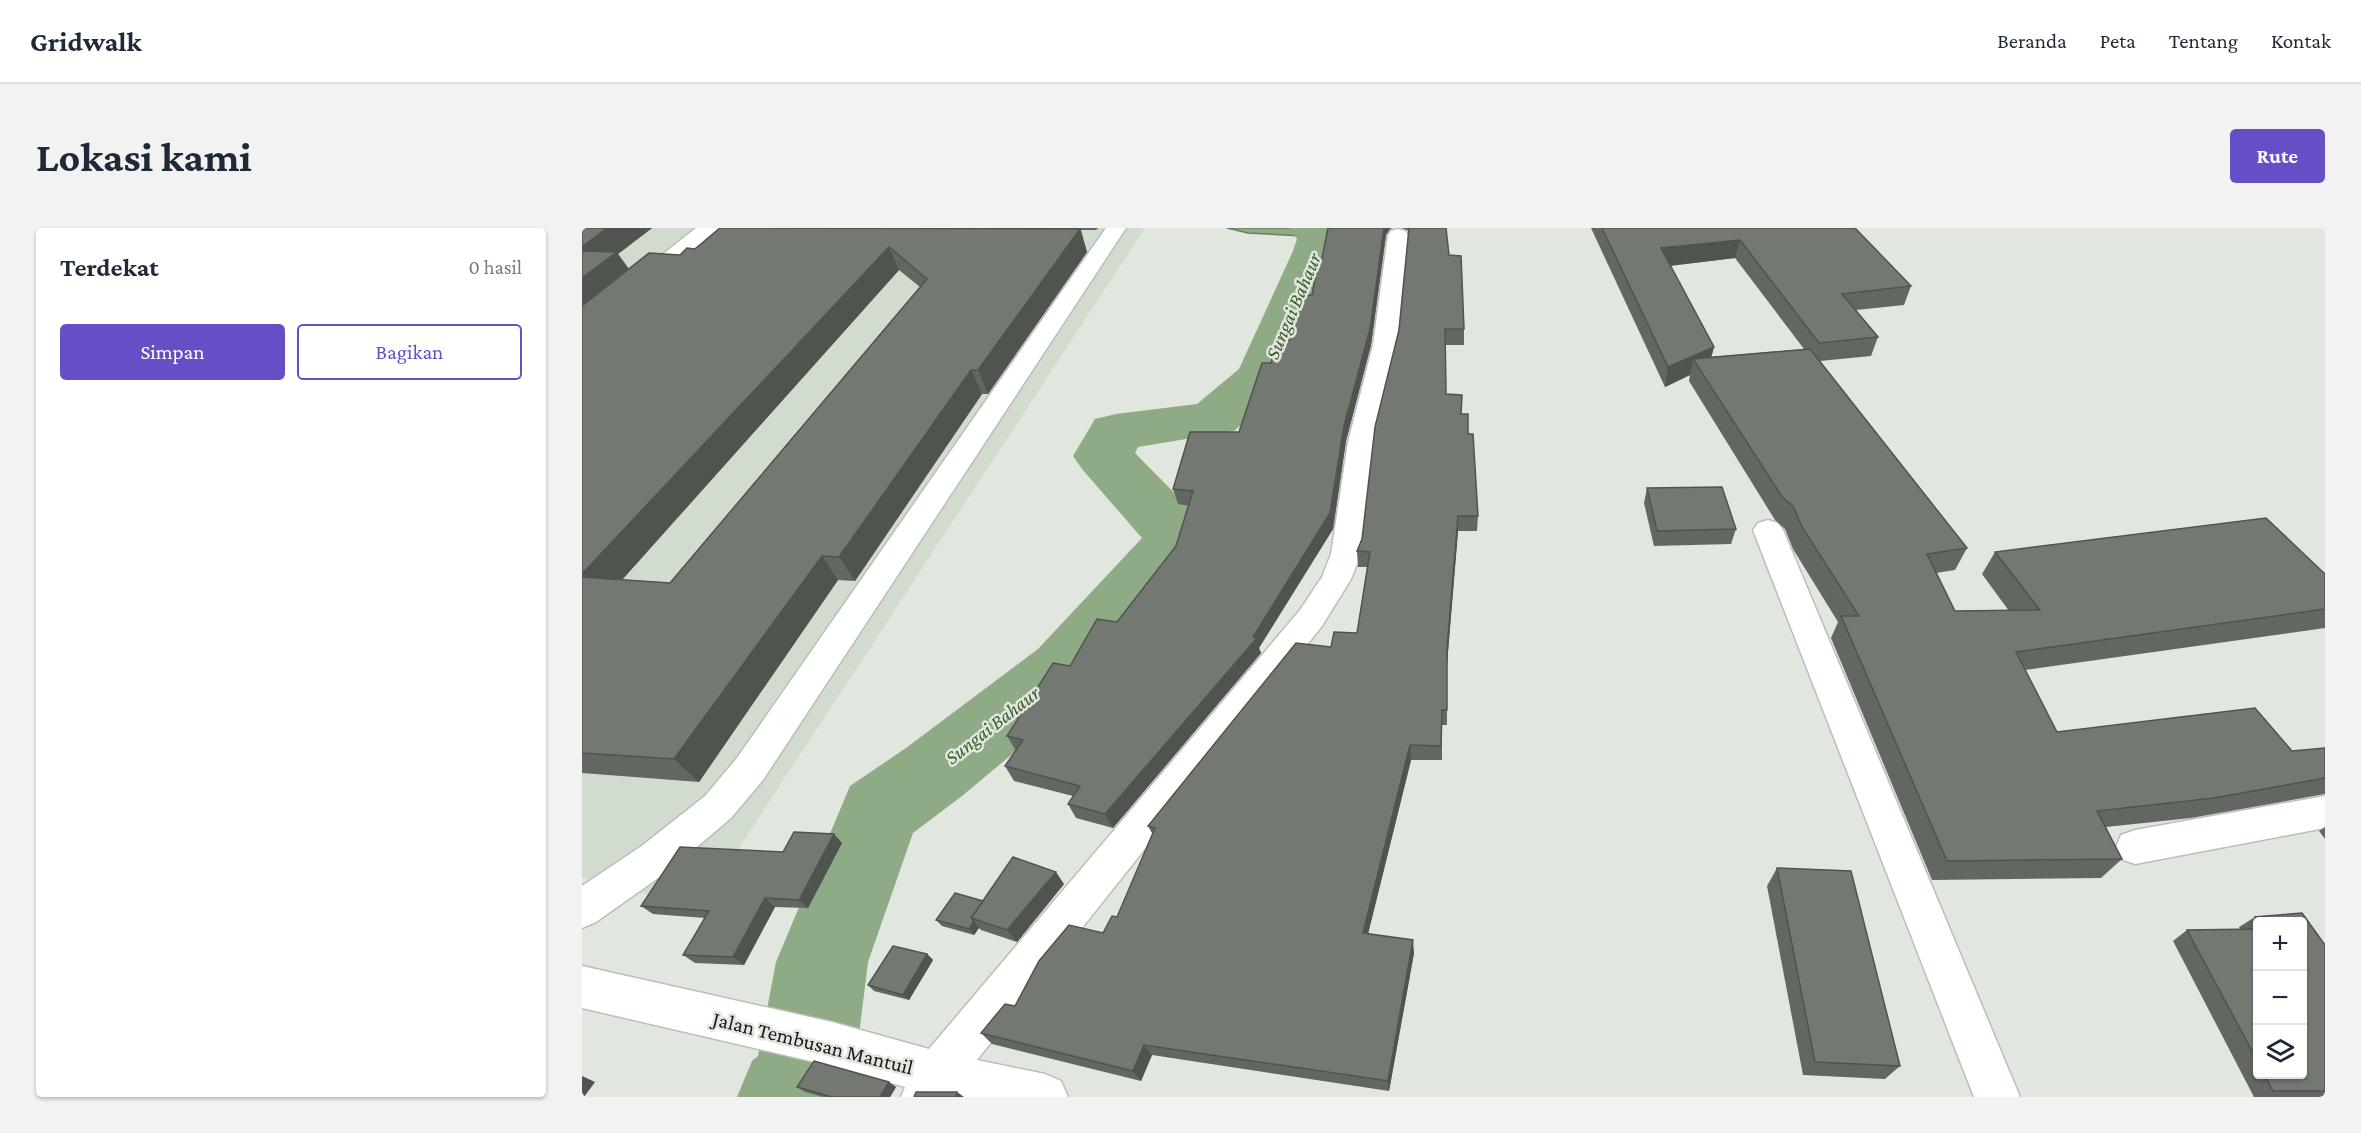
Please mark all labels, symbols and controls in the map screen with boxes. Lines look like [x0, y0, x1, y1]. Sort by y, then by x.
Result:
text: Gridwalk [30, 26, 142, 57]
text: Beranda [1997, 29, 2067, 53]
text: Peta [2100, 29, 2136, 53]
text: Tentang [2169, 29, 2238, 53]
text: Kontak [2271, 29, 2331, 53]
button: Rute [2230, 129, 2325, 183]
text: Lokasi kami [36, 133, 252, 180]
water label: Sungai Bahaur [1261, 249, 1327, 363]
text: Terdekat [60, 253, 159, 282]
text: 0 hasil [469, 256, 522, 278]
button: Simpan [60, 324, 285, 380]
button: Bagikan [297, 324, 522, 380]
water label: Sungai Bahaur [941, 681, 1045, 769]
map controls [2253, 917, 2307, 1079]
button: + [2253, 917, 2307, 971]
button: − [2253, 971, 2307, 1025]
street label: Jalan Tembusan Mantuil [708, 1006, 916, 1080]
button: layers [2253, 1025, 2307, 1079]

